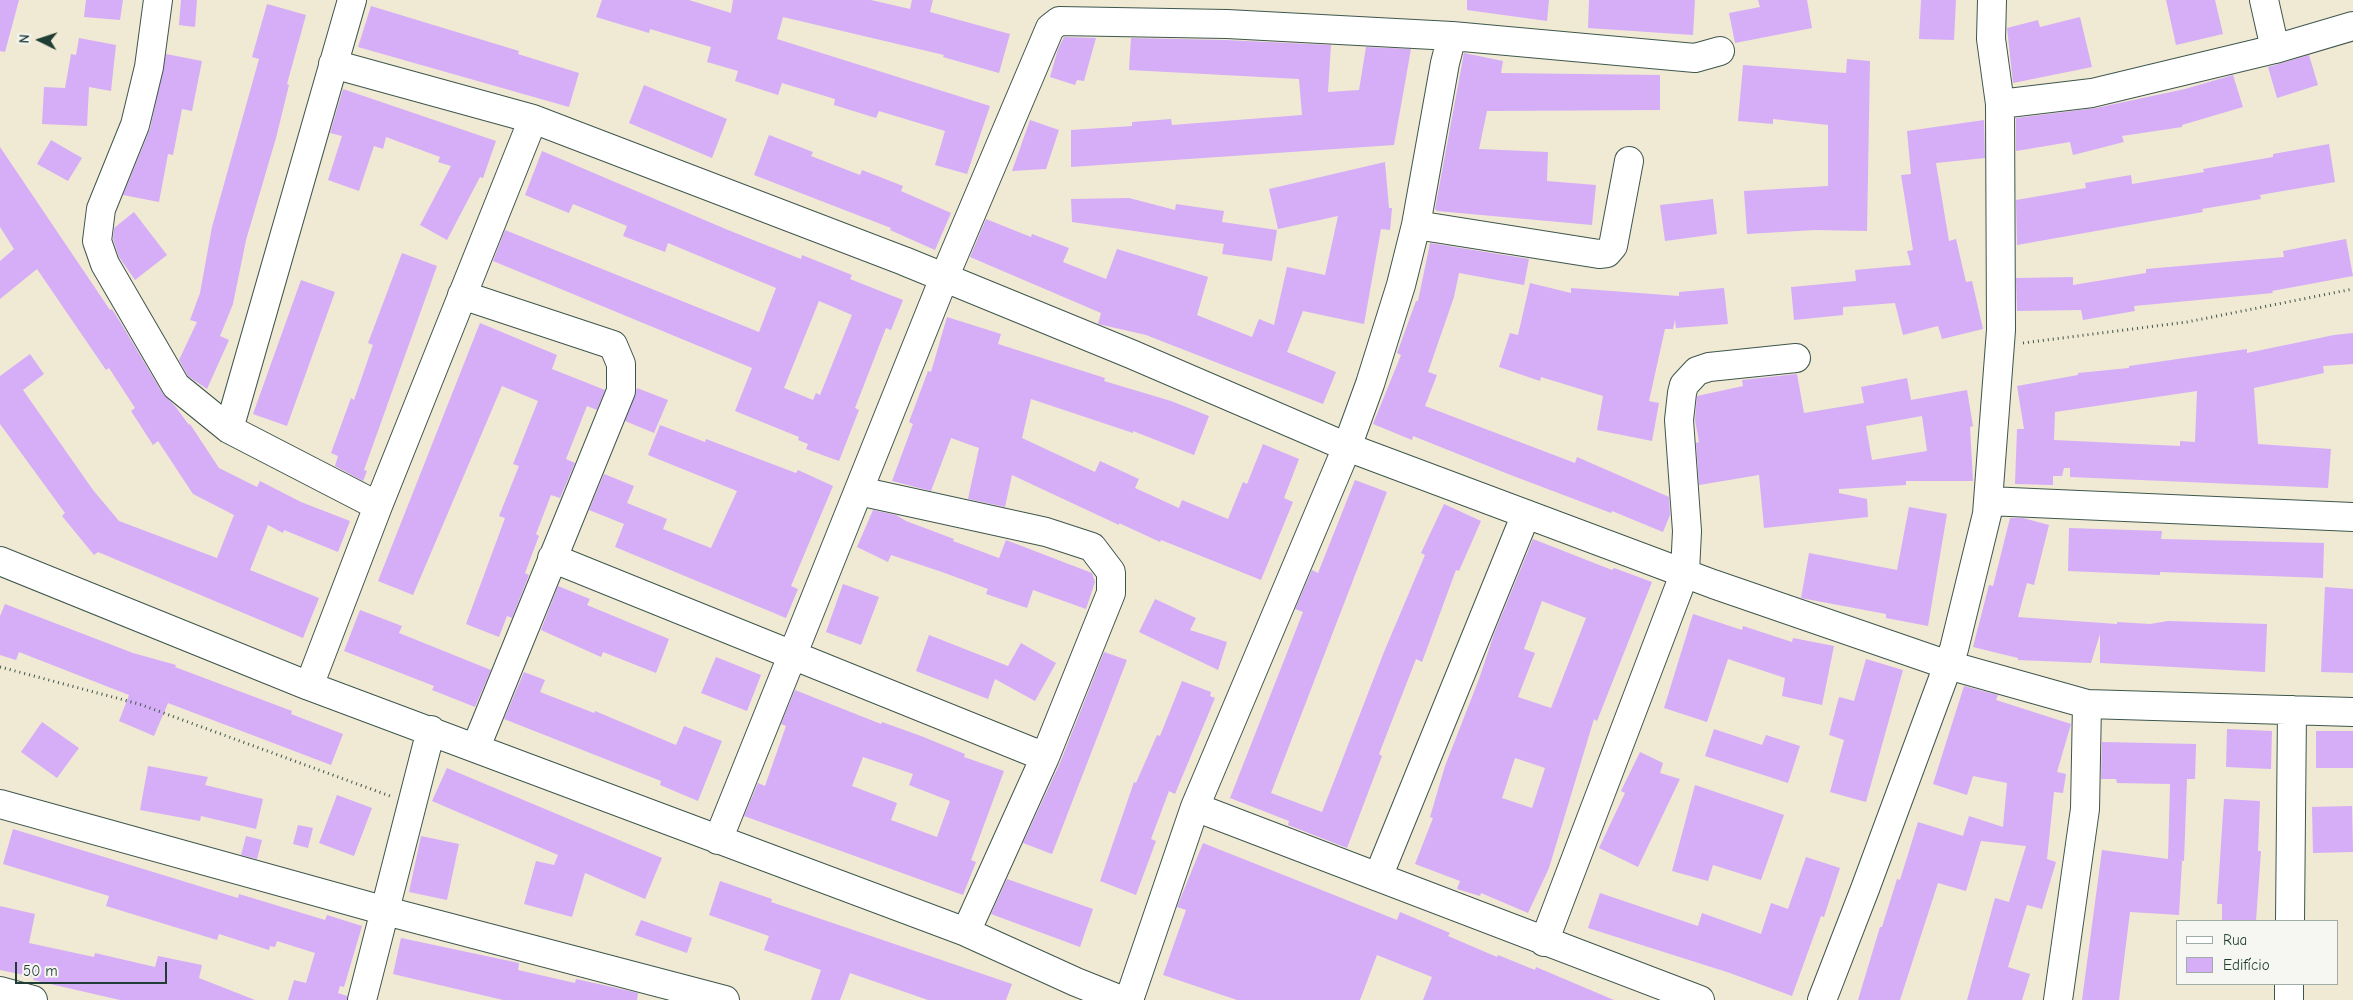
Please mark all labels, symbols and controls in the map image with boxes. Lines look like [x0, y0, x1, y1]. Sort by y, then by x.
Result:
north arrow [15, 15, 65, 65]
text: N [16, 34, 33, 44]
legend [2176, 920, 2338, 985]
text: Rua [2223, 931, 2247, 949]
scale bar [18, 952, 170, 984]
text: Edifício [2223, 956, 2270, 974]
text: 50 m [23, 962, 58, 980]

